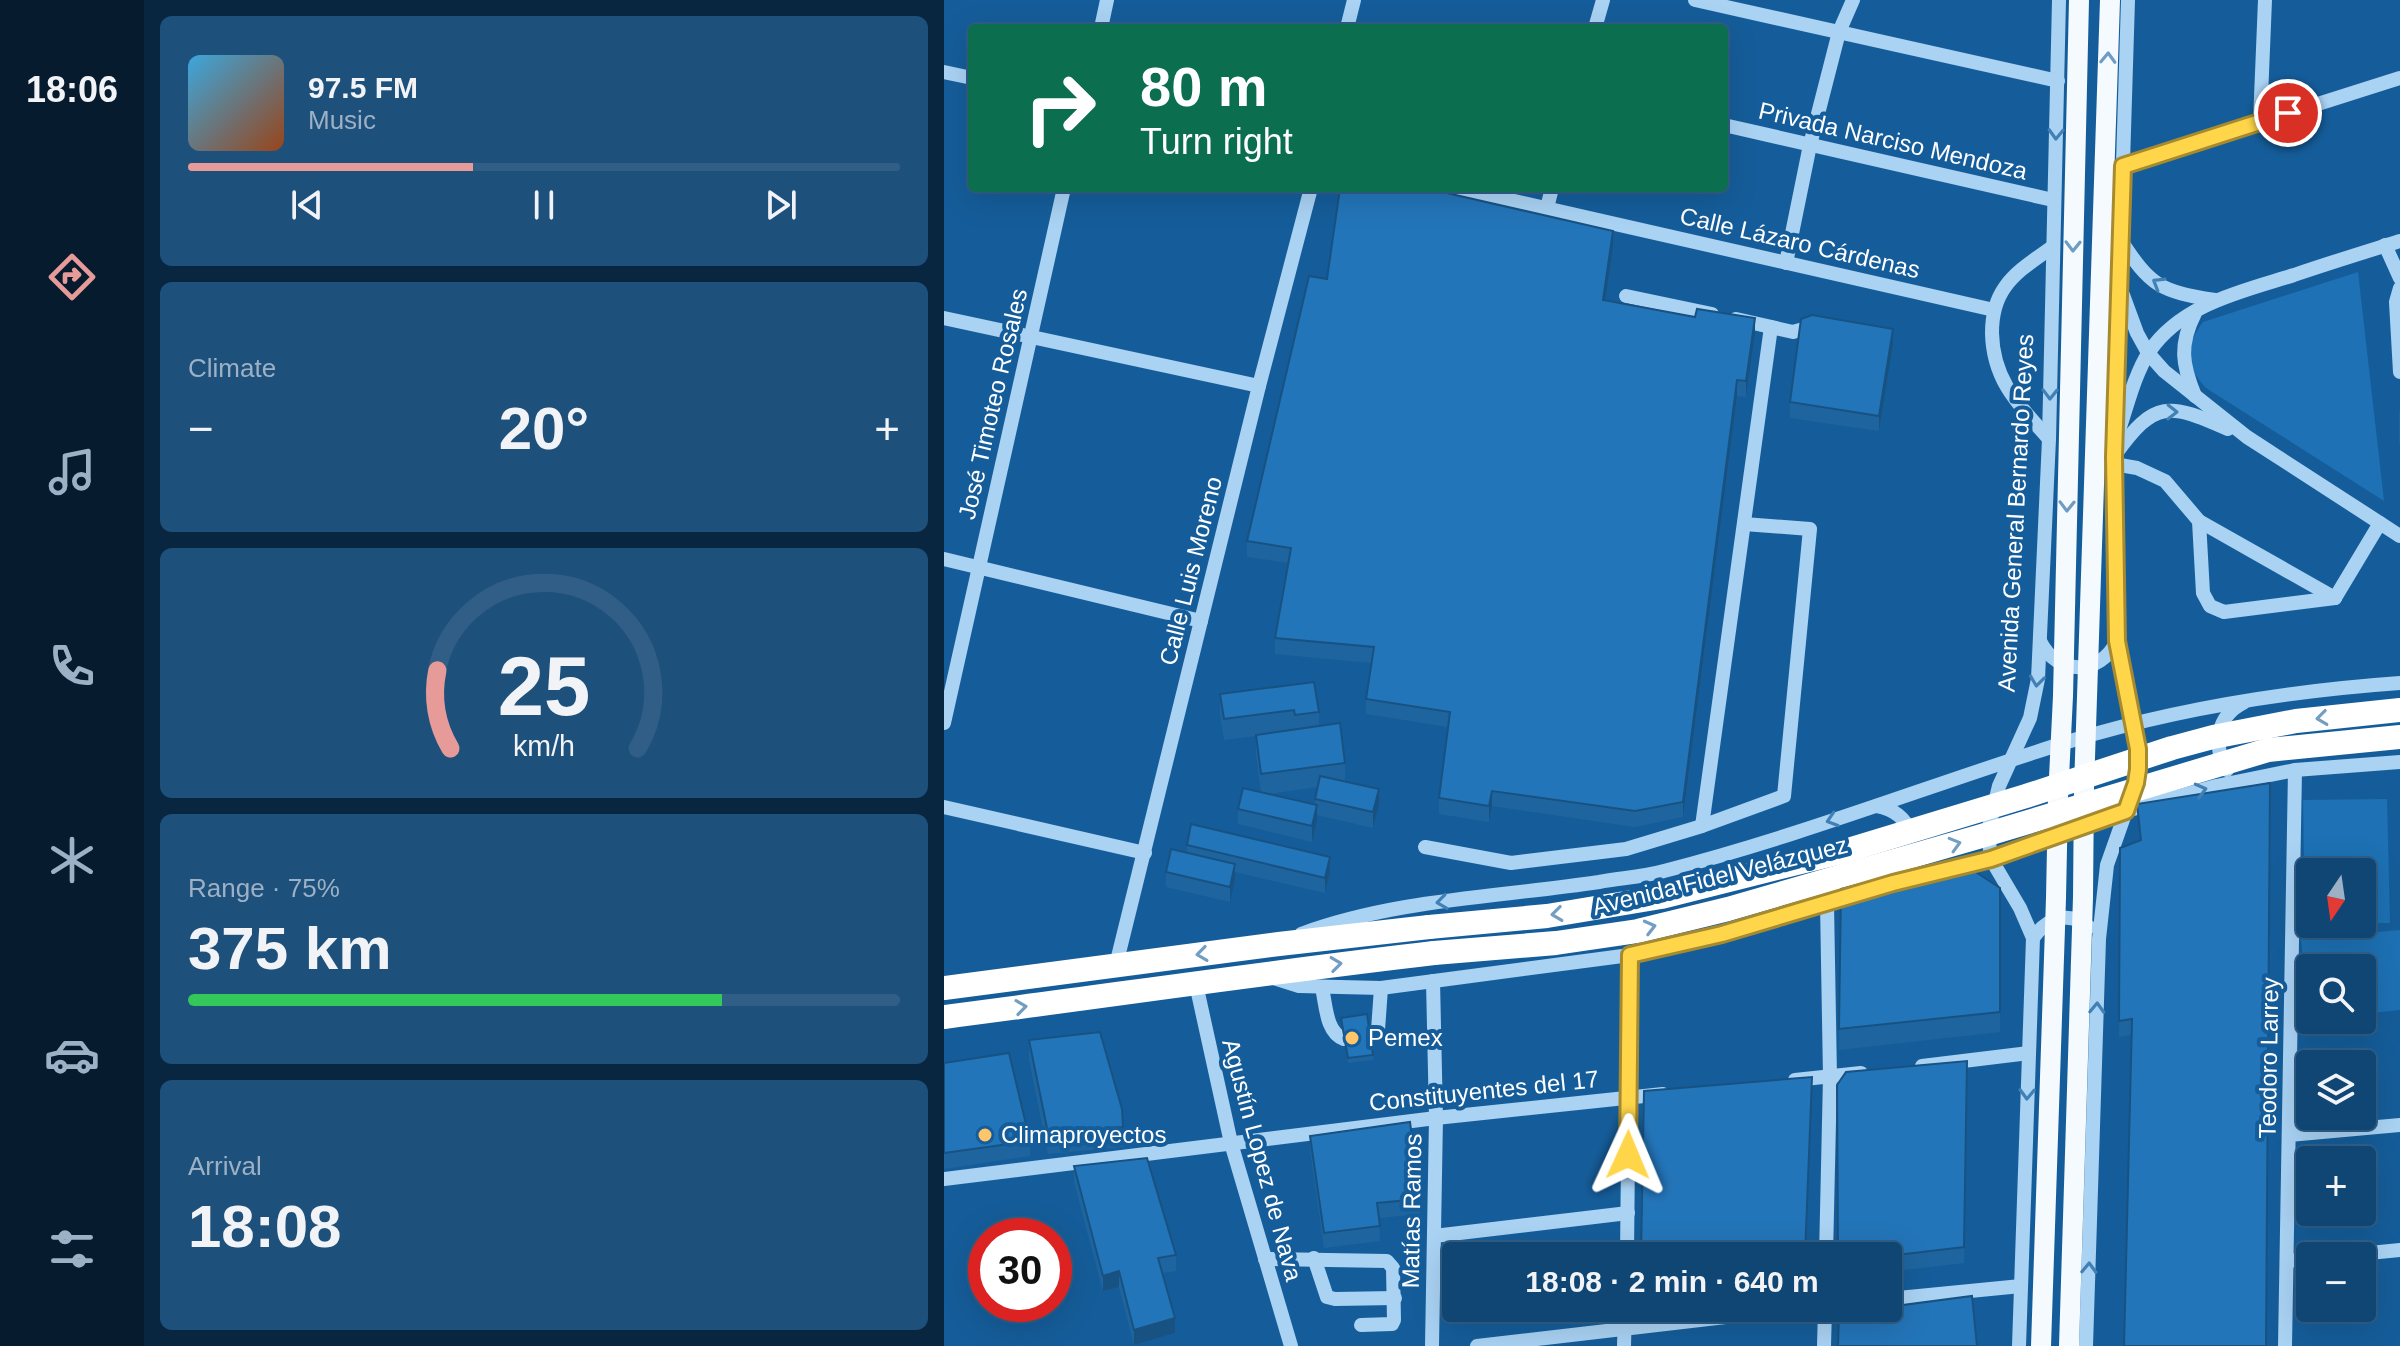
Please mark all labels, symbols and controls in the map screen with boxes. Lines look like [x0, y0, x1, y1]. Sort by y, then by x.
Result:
one-way arrow [2100, 51, 2117, 64]
text: 80 m [1140, 55, 1268, 118]
icon: right [1008, 56, 1112, 160]
text: 18:06 [26, 69, 118, 110]
text: 97.5 FM [308, 71, 418, 104]
pin [2254, 79, 2322, 147]
icon: arrive [2266, 91, 2310, 135]
street label: Privada Narciso Mendoza [1756, 96, 2031, 185]
text: Music [308, 105, 376, 135]
text: Turn right [1140, 121, 1293, 162]
one-way arrow [2047, 128, 2064, 141]
icon: previous [285, 183, 329, 227]
icon: pause [522, 183, 566, 227]
icon: next [759, 183, 803, 227]
street label: Calle Lázaro Cárdenas [1677, 202, 1923, 283]
one-way arrow [2065, 240, 2082, 253]
icon: directions [44, 249, 100, 305]
one-way arrow [2153, 278, 2167, 293]
street label: José Timoteo Rosales [953, 286, 1032, 522]
street label: Avenida General Bernardo Reyes [1993, 333, 2038, 693]
text: Climate [188, 353, 276, 383]
one-way arrow [2041, 388, 2058, 401]
text: 20° [499, 395, 589, 462]
one-way arrow [2166, 403, 2179, 421]
text: − [188, 404, 214, 453]
text: + [874, 404, 900, 453]
icon: music [44, 444, 100, 500]
street label: Calle Luis Moreno [1154, 474, 1227, 668]
one-way arrow [2059, 500, 2076, 513]
icon: phone [44, 638, 100, 694]
text: 25 [498, 640, 590, 733]
one-way arrow [2029, 675, 2046, 688]
one-way arrow [2316, 709, 2329, 726]
text: km/h [513, 730, 575, 762]
one-way arrow [2193, 783, 2207, 800]
one-way arrow [1826, 811, 1840, 827]
street label: Avenida Fidel Velázquez [1589, 831, 1850, 920]
icon: climate [44, 832, 100, 888]
one-way arrow [1947, 837, 1961, 853]
north arrow [2296, 858, 2376, 938]
map controls [2296, 858, 2376, 1322]
text: Range · 75% [188, 873, 340, 903]
one-way arrow [1435, 893, 1449, 910]
one-way arrow [1550, 905, 1563, 922]
text: 375 km [188, 915, 392, 982]
one-way arrow [1643, 920, 1656, 937]
one-way arrow [1195, 945, 1209, 962]
button: search [2296, 954, 2376, 1034]
one-way arrow [1330, 956, 1343, 973]
street label: Teodoro Larrey [2254, 977, 2283, 1139]
one-way arrow [1014, 999, 1028, 1016]
one-way arrow [2089, 1001, 2106, 1014]
place label: Pemex [1368, 1024, 1443, 1051]
icon: car [44, 1027, 100, 1083]
marker: Pemex [1343, 1029, 1361, 1047]
street label: Agustín Lopez de Nava [1217, 1036, 1308, 1284]
button: layers [2296, 1050, 2376, 1130]
street label: Constituyentes del 17 [1368, 1065, 1600, 1116]
one-way arrow [2019, 1088, 2036, 1101]
position arrow [1586, 1113, 1670, 1197]
place label: Climaproyectos [1001, 1121, 1166, 1148]
marker: Climaproyectos [976, 1126, 994, 1144]
street label: Matías Ramos [1397, 1133, 1426, 1289]
button: + [2296, 1146, 2376, 1226]
text: Arrival [188, 1151, 262, 1181]
text: 18:08 [188, 1193, 341, 1260]
speed limit sign: 30 [968, 1218, 1072, 1322]
icon: filters [44, 1221, 100, 1277]
button: − [2296, 1242, 2376, 1322]
one-way arrow [2080, 1261, 2097, 1274]
text: 18:08 · 2 min · 640 m [1525, 1265, 1819, 1298]

